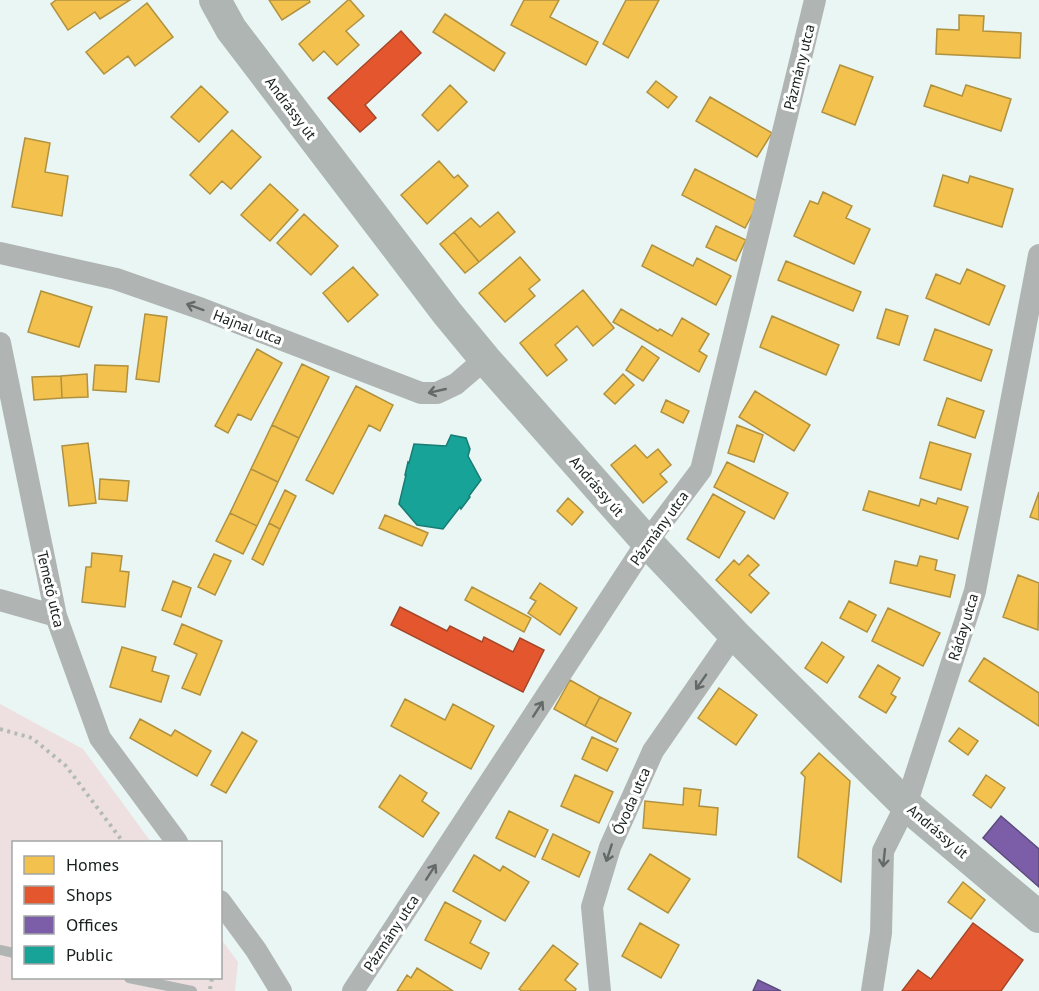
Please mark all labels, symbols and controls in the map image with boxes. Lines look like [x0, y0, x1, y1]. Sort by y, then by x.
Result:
street label: Pázmány utca [779, 22, 819, 112]
street label: Andrássy út [261, 73, 321, 143]
one-way arrow [186, 300, 205, 311]
street label: Hajnal utca [211, 305, 285, 349]
one-way arrow [428, 386, 447, 397]
street label: Andrássy út [566, 452, 628, 520]
street label: Pázmány utca [626, 487, 692, 569]
street label: Temető utca [33, 549, 69, 629]
street label: Ráday utca [944, 591, 982, 663]
one-way arrow [695, 674, 707, 690]
one-way arrow [532, 701, 544, 717]
street label: Óvoda utca [608, 764, 654, 838]
street label: Andrássy út [904, 800, 972, 862]
legend [12, 841, 222, 979]
one-way arrow [602, 843, 613, 862]
one-way arrow [878, 848, 889, 867]
text: Homes [66, 853, 119, 876]
one-way arrow [426, 864, 438, 881]
text: Shops [66, 883, 112, 906]
street label: Pázmány utca [359, 891, 423, 975]
text: Offices [66, 913, 118, 936]
text: Public [66, 943, 113, 966]

